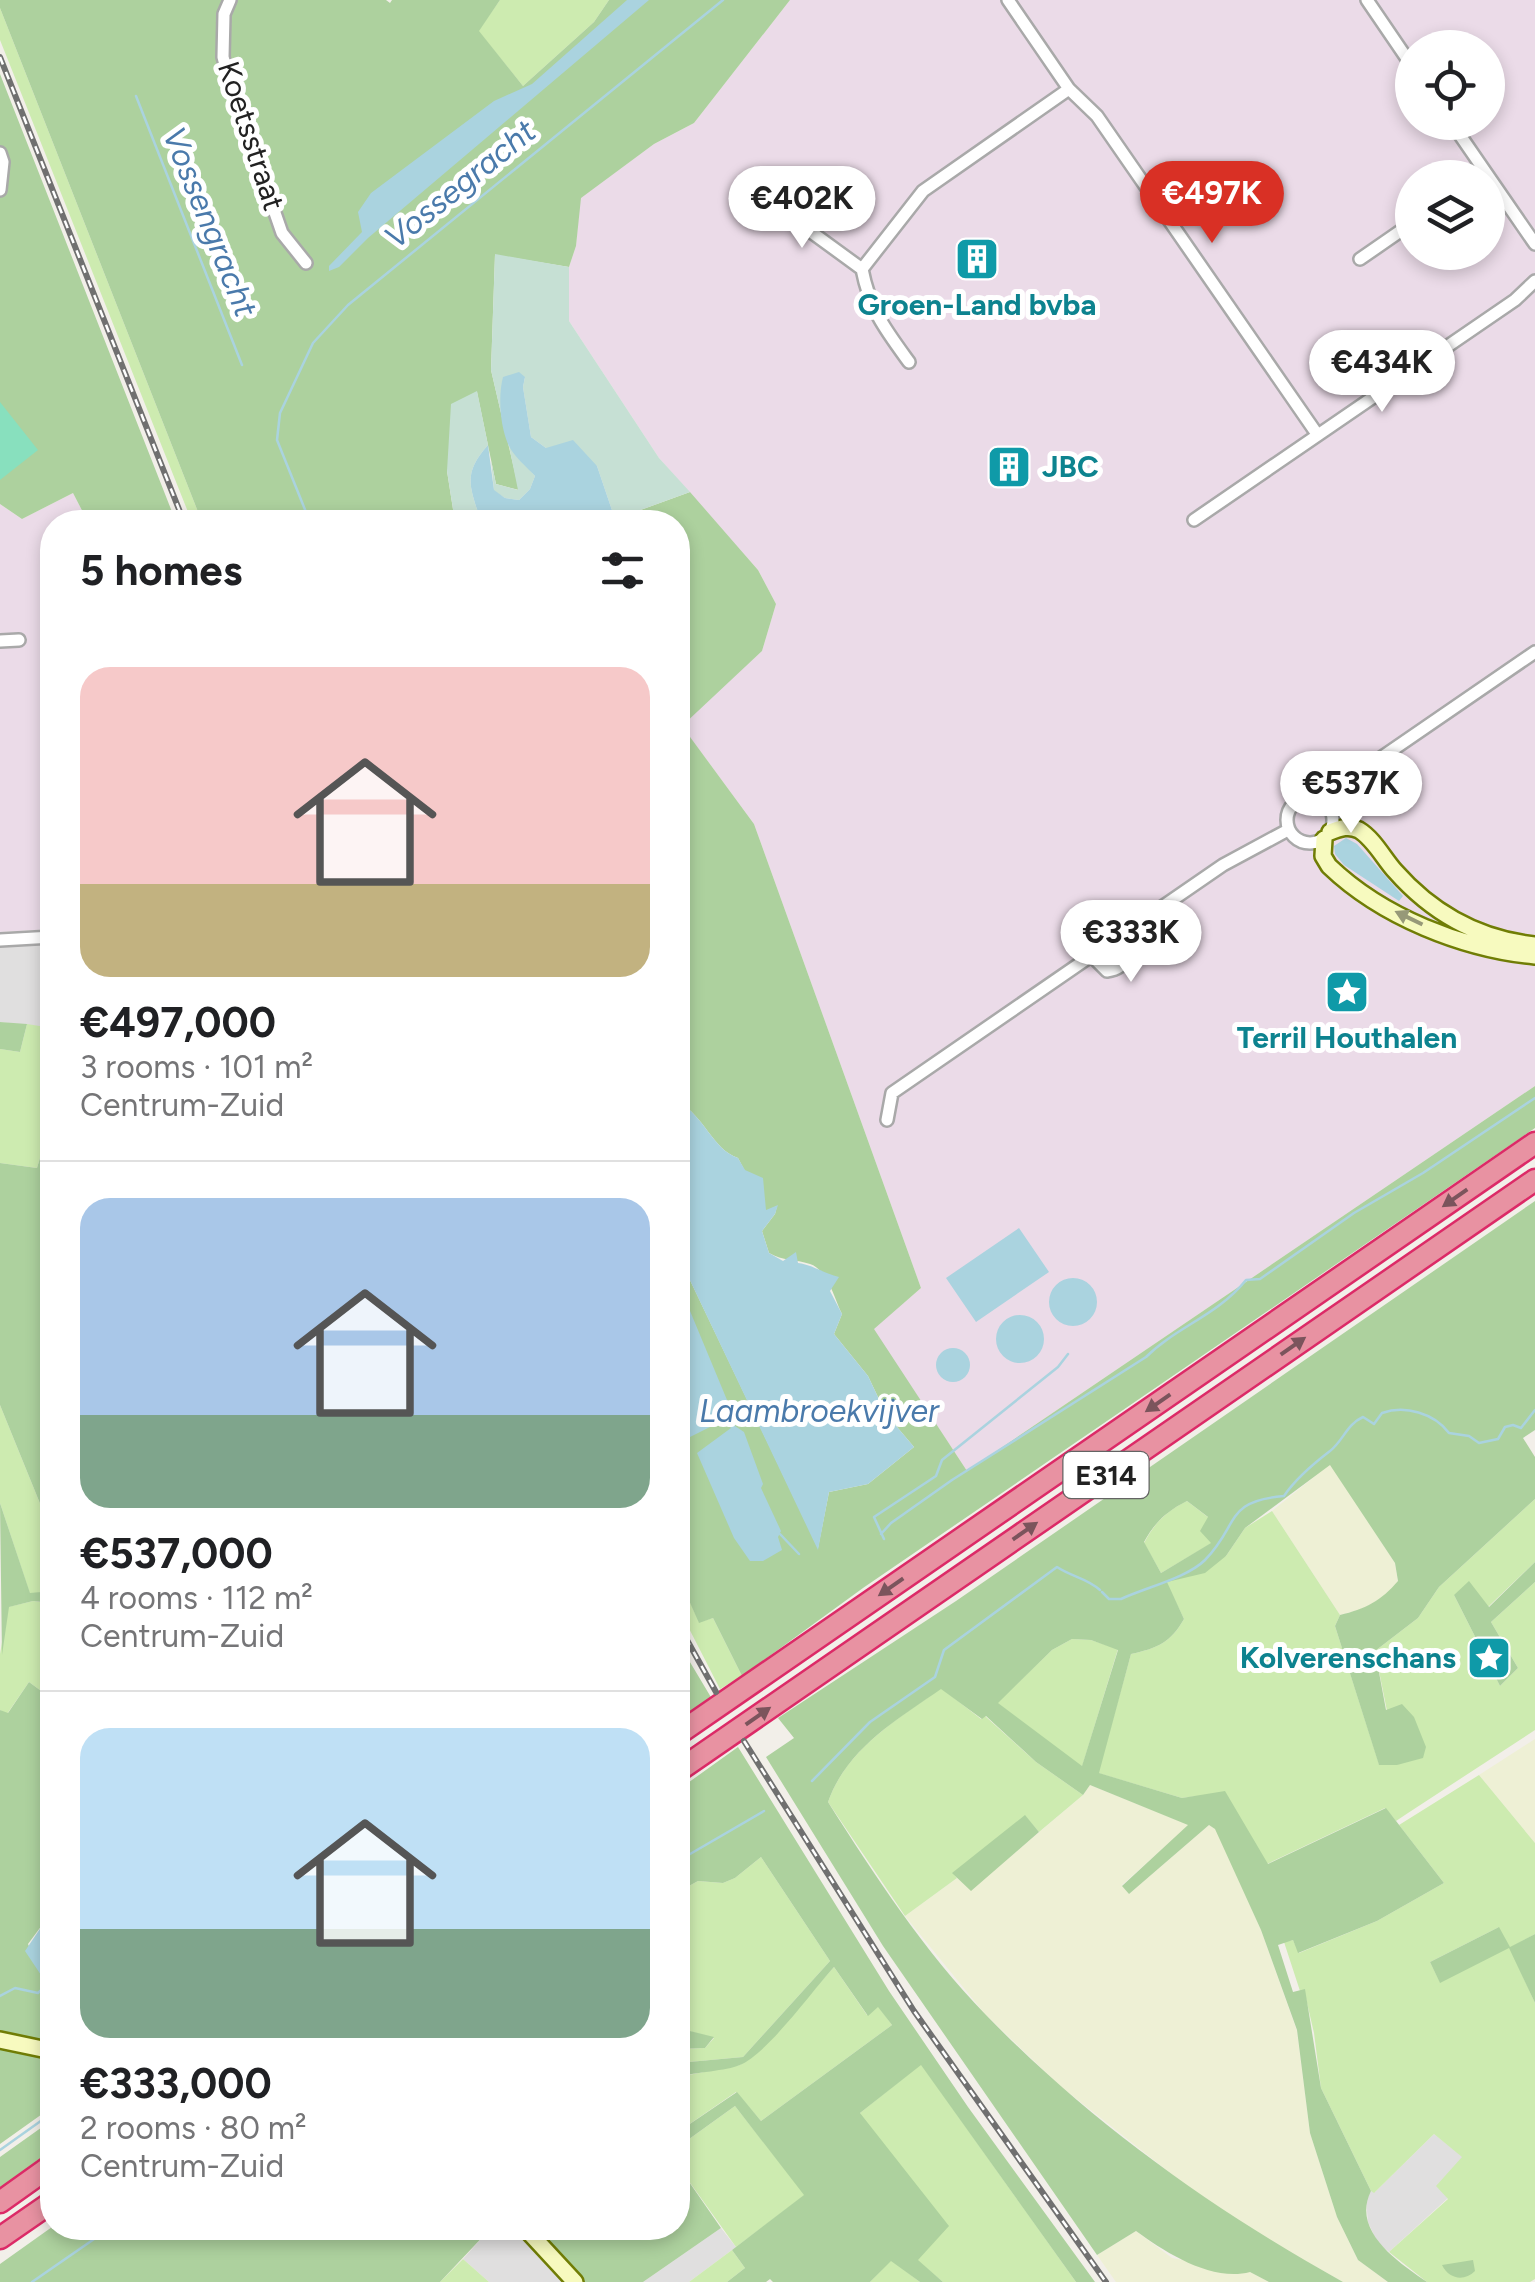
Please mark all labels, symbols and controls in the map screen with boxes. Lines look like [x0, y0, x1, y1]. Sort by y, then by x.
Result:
map controls [1395, 30, 1505, 270]
button: locate [1395, 30, 1505, 140]
street label: Koetsstraat [210, 57, 293, 215]
water label: Vossegracht [377, 111, 544, 256]
water label: Vossengracht [155, 122, 265, 323]
button: layers [1395, 160, 1505, 270]
pin: €497K [1142, 161, 1282, 246]
pin: €402K [732, 166, 872, 251]
text: €497K [1162, 174, 1262, 212]
text: €402K [750, 179, 854, 217]
building icon: Groen-Land bvba [954, 236, 1000, 282]
place label: Groen-Land bvba [858, 286, 1096, 323]
pin: €434K [1312, 330, 1452, 415]
text: €434K [1331, 343, 1433, 381]
building icon: JBC [986, 444, 1032, 490]
place label: JBC [1042, 448, 1099, 485]
icon: filters [595, 543, 650, 598]
text: 5 homes [80, 545, 242, 596]
icon: home [275, 732, 455, 912]
pin: €537K [1281, 751, 1421, 836]
text: €537K [1302, 764, 1400, 802]
pin: €333K [1061, 900, 1201, 985]
one-way arrow [1394, 910, 1423, 927]
text: €333K [1083, 913, 1179, 951]
place icon: Terril Houthalen [1324, 969, 1370, 1015]
text: €497,000 [80, 997, 276, 1048]
place label: Terril Houthalen [1237, 1019, 1457, 1056]
text: 3 rooms · 101 m² [80, 1048, 313, 1086]
text: Centrum-Zuid [80, 1086, 284, 1124]
one-way arrow [1441, 1188, 1468, 1207]
icon: home [275, 1263, 455, 1443]
one-way arrow [1279, 1338, 1306, 1356]
water label: Laambroekvijver [699, 1392, 940, 1430]
one-way arrow [1145, 1393, 1172, 1412]
road number: E314 [1064, 1452, 1148, 1498]
one-way arrow [1012, 1522, 1039, 1541]
text: €537,000 [80, 1528, 273, 1579]
one-way arrow [877, 1577, 904, 1596]
text: 4 rooms · 112 m² [80, 1579, 313, 1617]
text: Centrum-Zuid [80, 1617, 284, 1655]
place icon: Kolverenschans [1466, 1635, 1512, 1681]
place label: Kolverenschans [1240, 1639, 1456, 1676]
one-way arrow [744, 1707, 771, 1726]
icon: home [275, 1793, 455, 1973]
text: €333,000 [80, 2058, 272, 2109]
text: 2 rooms · 80 m² [80, 2109, 307, 2147]
text: Centrum-Zuid [80, 2147, 284, 2185]

